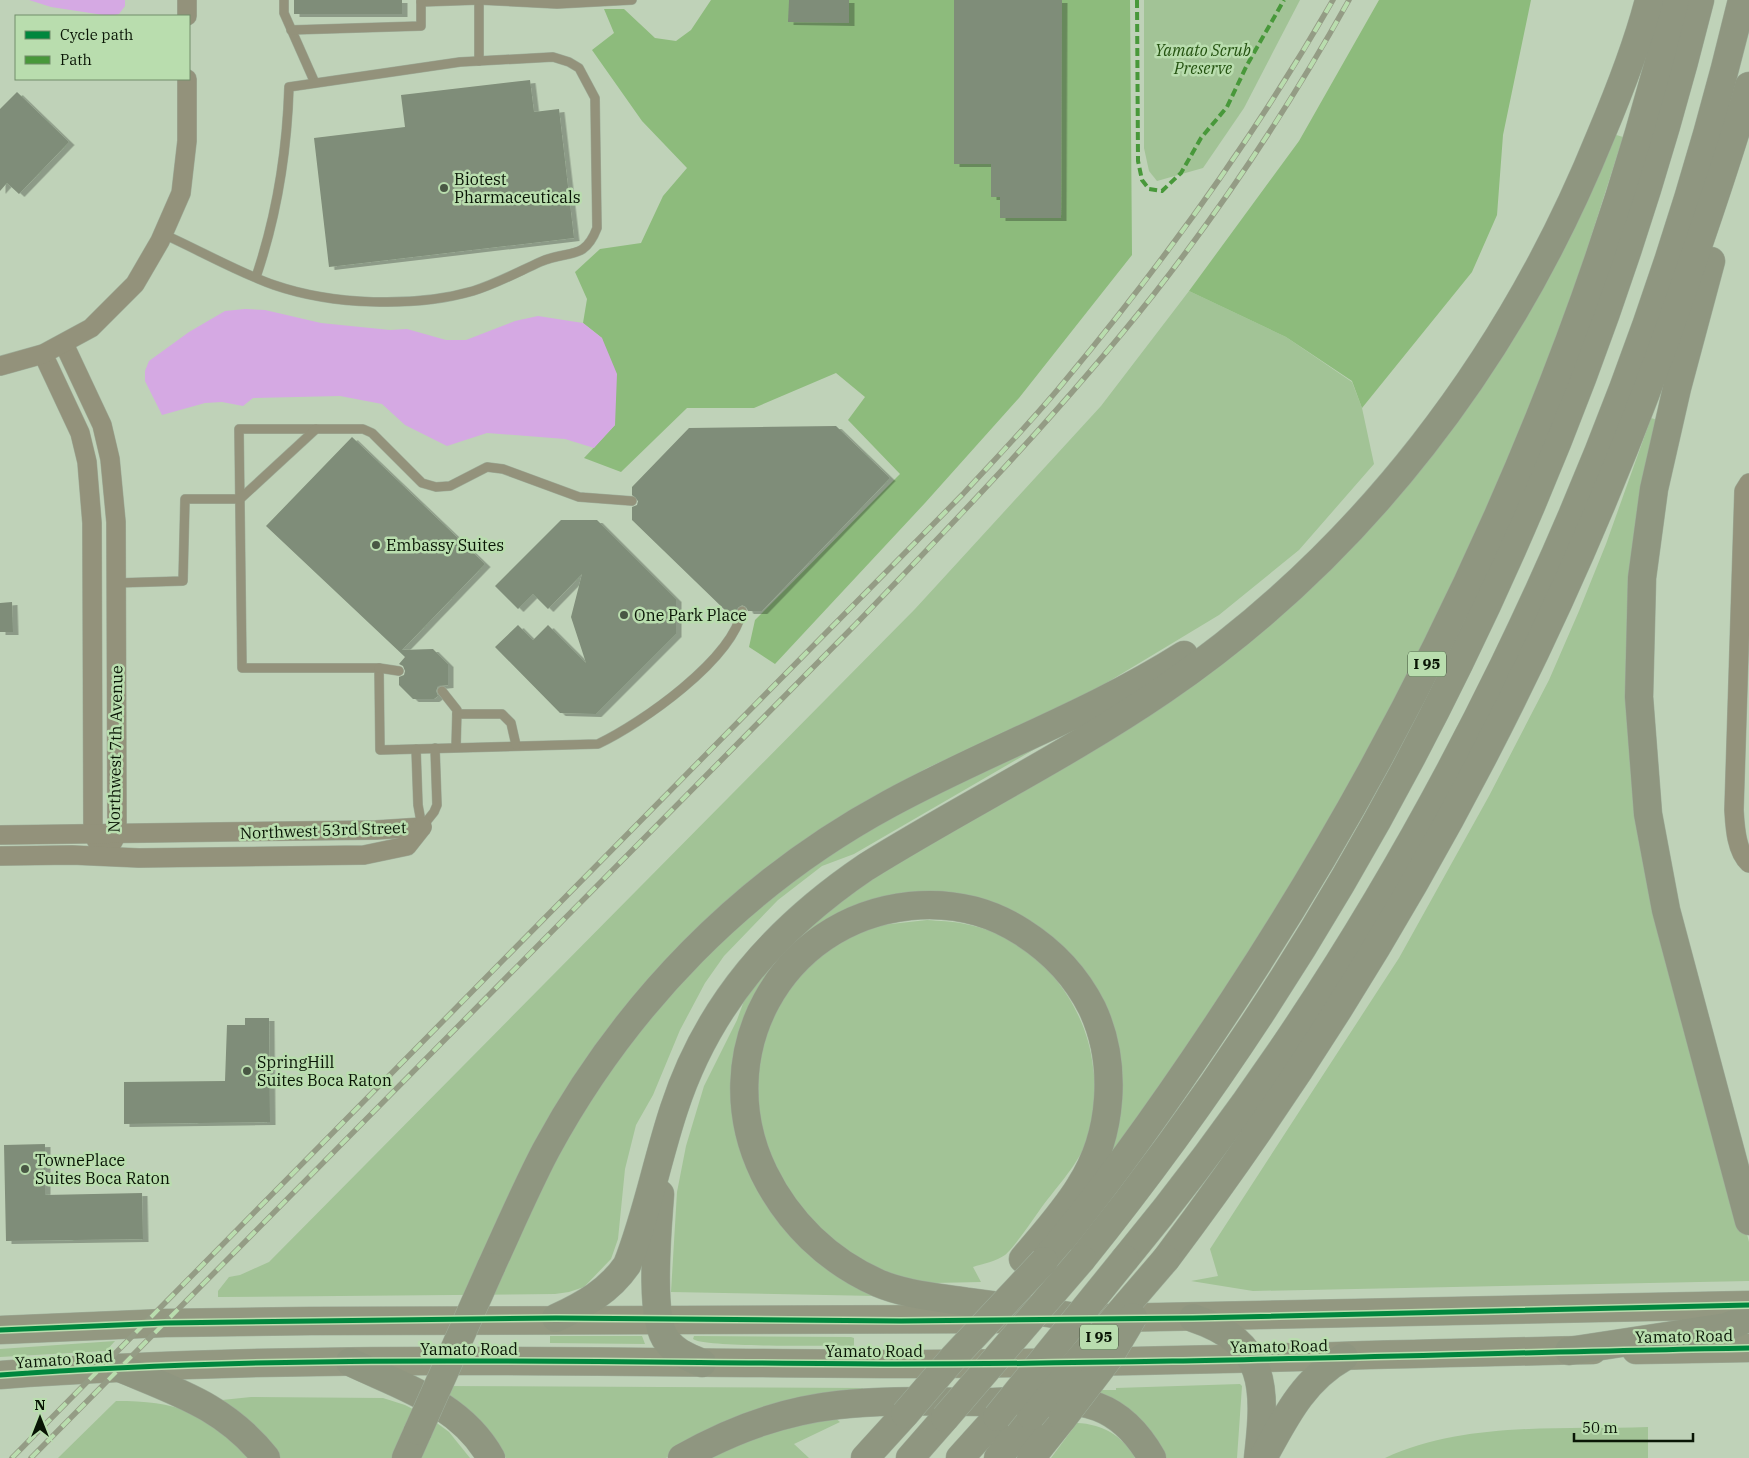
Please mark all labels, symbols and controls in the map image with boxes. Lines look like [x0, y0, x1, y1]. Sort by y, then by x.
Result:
legend [15, 15, 190, 80]
text: Cycle path [60, 25, 133, 44]
park label: Yamato Scrub Preserve [1155, 40, 1251, 78]
text: Path [60, 50, 92, 69]
place label: Biotest Pharmaceuticals [454, 169, 581, 207]
marker: Biotest Pharmaceuticals [438, 182, 450, 194]
place label: Embassy Suites [386, 535, 504, 555]
marker: Embassy Suites [370, 539, 382, 551]
place label: One Park Place [634, 605, 747, 625]
marker: One Park Place [618, 609, 630, 621]
road number: I 95 [1408, 652, 1446, 676]
street label: Northwest 7th Avenue [104, 665, 126, 833]
street label: Northwest 53rd Street [239, 817, 407, 843]
place label: SpringHill Suites Boca Raton [257, 1052, 392, 1090]
marker: SpringHill Suites Boca Raton [241, 1065, 253, 1077]
place label: TownePlace Suites Boca Raton [35, 1150, 170, 1188]
marker: TownePlace Suites Boca Raton [19, 1163, 31, 1175]
road number: I 95 [1080, 1324, 1118, 1350]
street label: Yamato Road [1635, 1325, 1733, 1347]
street label: Yamato Road [1230, 1335, 1328, 1357]
street label: Yamato Road [420, 1339, 518, 1359]
street label: Yamato Road [825, 1341, 923, 1361]
street label: Yamato Road [14, 1346, 114, 1372]
north arrow [15, 1393, 65, 1443]
text: N [34, 1396, 46, 1414]
scale bar [1574, 1410, 1693, 1442]
text: 50 m [1582, 1418, 1618, 1437]

